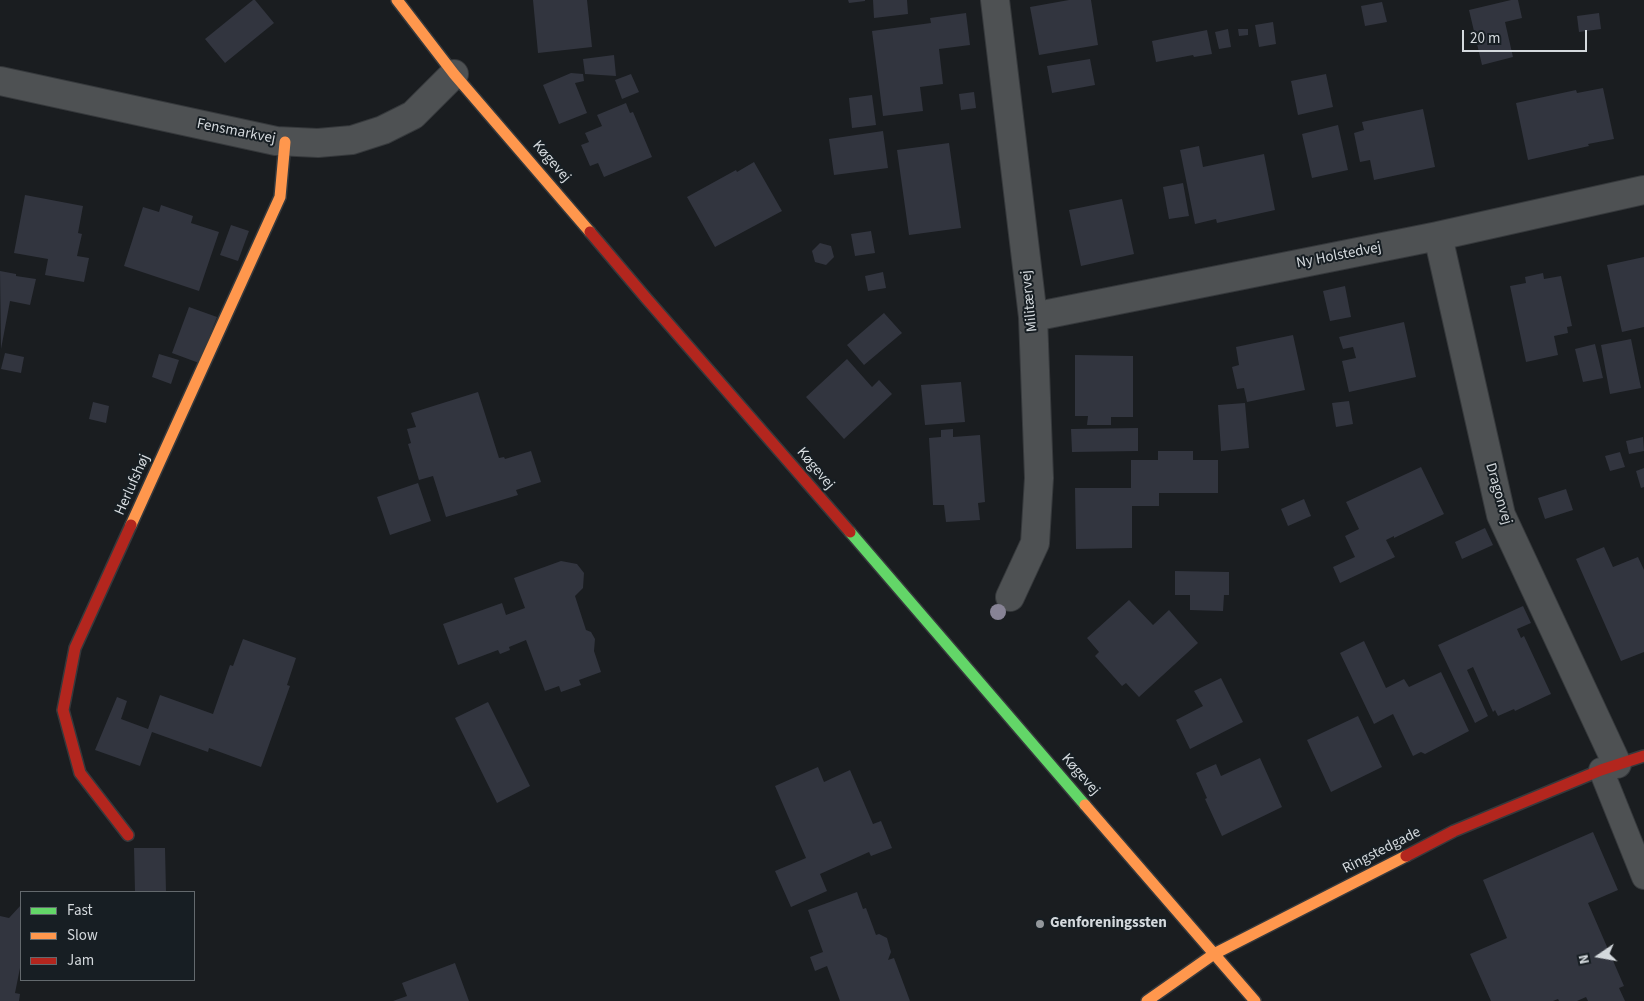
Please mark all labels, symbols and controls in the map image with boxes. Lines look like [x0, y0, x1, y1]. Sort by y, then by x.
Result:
scale bar [1464, 20, 1589, 52]
text: 20 m [1470, 28, 1500, 49]
street label: Fensmarkvej [195, 116, 277, 148]
street label: Køgevej [528, 137, 574, 187]
street label: Ny Holstedvej [1295, 239, 1383, 273]
street label: Militærvej [1018, 269, 1042, 333]
street label: Køgevej [792, 444, 838, 494]
street label: Herlufshøj [112, 452, 154, 518]
street label: Dragonvej [1481, 461, 1515, 527]
street label: Køgevej [1057, 750, 1103, 800]
street label: Ringstedgade [1340, 824, 1424, 878]
legend [20, 891, 195, 981]
text: Fast [67, 900, 93, 921]
place label: Genforeningssten [1050, 915, 1167, 933]
marker: Genforeningssten [1034, 918, 1046, 930]
text: Slow [67, 925, 98, 946]
north arrow [1574, 931, 1624, 981]
text: Jam [67, 950, 94, 971]
text: N [1574, 952, 1595, 966]

